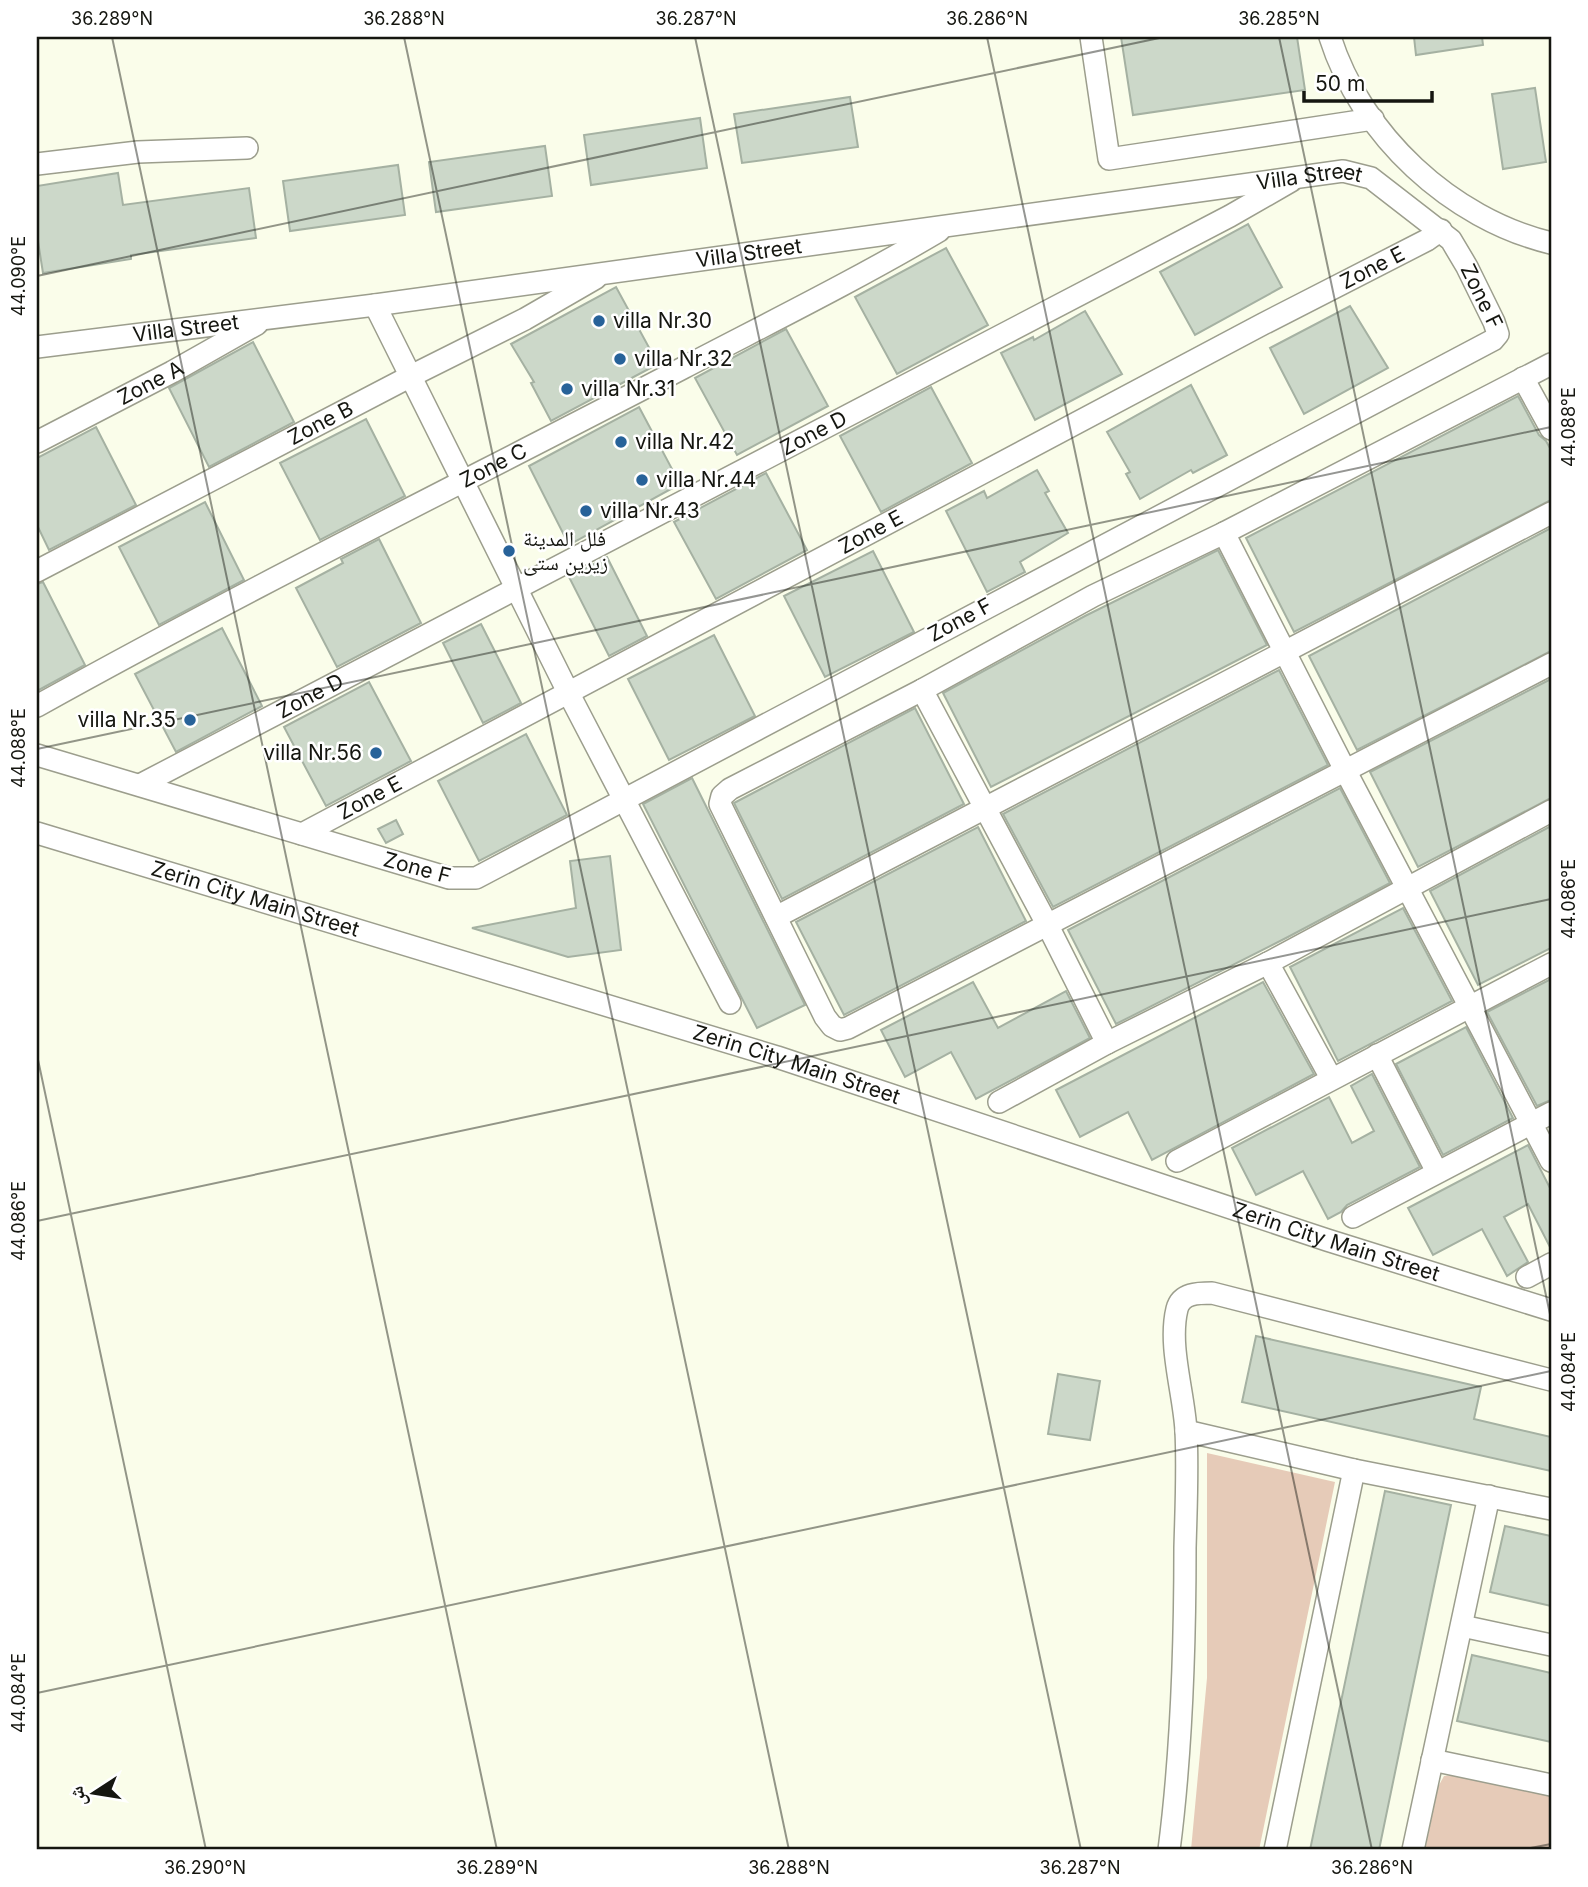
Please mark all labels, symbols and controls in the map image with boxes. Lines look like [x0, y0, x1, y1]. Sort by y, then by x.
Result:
text: 36.289°N [71, 8, 153, 29]
text: 36.288°N [363, 8, 445, 29]
text: 36.287°N [656, 8, 736, 29]
text: 36.286°N [946, 8, 1028, 29]
text: 36.285°N [1238, 8, 1320, 29]
scale bar [1304, 60, 1432, 104]
text: 50 m [1315, 71, 1365, 96]
street label: Villa Street [1255, 158, 1365, 195]
street label: Villa Street [694, 233, 803, 272]
text: 44.090°E [8, 236, 29, 316]
street label: Zone E [1336, 241, 1409, 294]
street label: Zone F [1455, 260, 1508, 333]
place label: villa Nr.30 [613, 308, 712, 333]
street label: Villa Street [131, 309, 240, 347]
marker: villa Nr.30 [591, 313, 607, 329]
place label: villa Nr.32 [634, 346, 732, 371]
marker: villa Nr.32 [612, 351, 628, 367]
street label: Zone A [113, 355, 188, 410]
place label: villa Nr.31 [581, 376, 675, 401]
marker: villa Nr.31 [559, 381, 575, 397]
text: 44.088°E [1558, 387, 1579, 467]
street label: Zone B [284, 395, 357, 450]
street label: Zone D [776, 405, 851, 460]
place label: villa Nr.42 [635, 429, 735, 454]
marker: villa Nr.42 [613, 434, 629, 450]
street label: Zone C [456, 438, 531, 493]
place label: villa Nr.44 [656, 467, 756, 492]
marker: villa Nr.44 [634, 472, 650, 488]
place label: villa Nr.43 [600, 498, 700, 523]
marker: villa Nr.43 [578, 503, 594, 519]
street label: Zone E [834, 504, 907, 559]
place label: فلل المدينة زیرین ستی [523, 526, 608, 576]
marker: فلل المدينة زیرین ستی [501, 543, 517, 559]
street label: Zone F [924, 592, 996, 647]
street label: Zone D [272, 668, 347, 723]
place label: villa Nr.35 [78, 707, 176, 732]
text: 44.088°E [8, 708, 29, 788]
marker: villa Nr.35 [182, 712, 198, 728]
place label: villa Nr.56 [263, 740, 362, 765]
marker: villa Nr.56 [368, 745, 384, 761]
street label: Zone E [333, 770, 406, 825]
street label: Zone F [381, 847, 454, 888]
street label: Zerin City Main Street [148, 855, 363, 942]
text: 44.086°E [1558, 859, 1579, 939]
street label: Zerin City Main Street [690, 1019, 904, 1109]
text: 44.086°E [8, 1181, 29, 1261]
street label: Zerin City Main Street [1229, 1196, 1443, 1286]
text: 44.084°E [1558, 1332, 1579, 1412]
text: 44.084°E [8, 1653, 29, 1733]
north arrow [60, 1758, 130, 1828]
text: ش [65, 1784, 91, 1809]
text: 36.290°N [164, 1857, 246, 1878]
text: 36.289°N [456, 1857, 538, 1878]
text: 36.288°N [748, 1857, 830, 1878]
text: 36.287°N [1040, 1857, 1120, 1878]
text: 36.286°N [1331, 1857, 1413, 1878]

